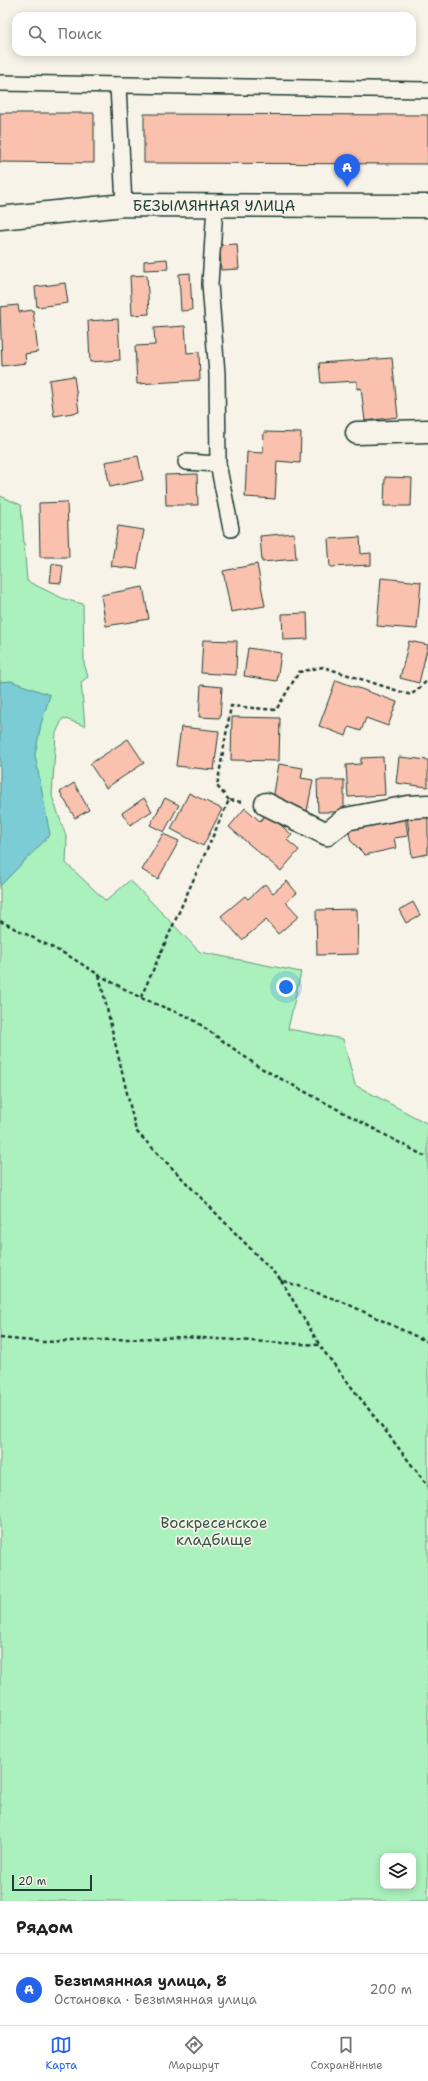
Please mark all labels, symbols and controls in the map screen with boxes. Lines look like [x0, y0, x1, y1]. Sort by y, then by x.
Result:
search box [12, 12, 416, 56]
icon: search [26, 23, 48, 45]
text: Поиск [58, 24, 102, 44]
pin: A [334, 154, 360, 187]
street label: БЕЗЫМЯННАЯ УЛИЦА [133, 196, 296, 216]
your location [276, 977, 296, 997]
park label: Воскресенское кладбище [161, 1513, 267, 1550]
map controls [380, 1853, 416, 1889]
button: layers [380, 1853, 416, 1889]
scale bar [12, 1873, 92, 1892]
text: 20 m [18, 1874, 46, 1889]
text: Рядом [16, 1916, 73, 1938]
text: Безымянная улица, 8 [54, 1971, 227, 1991]
text: A [24, 1981, 34, 1998]
text: 200 m [370, 1981, 412, 1998]
text: Остановка · Безымянная улица [54, 1991, 257, 2008]
tab: Карта [46, 2034, 77, 2073]
tab: Маршрут [168, 2034, 219, 2073]
tab: Сохранённые [311, 2034, 382, 2073]

